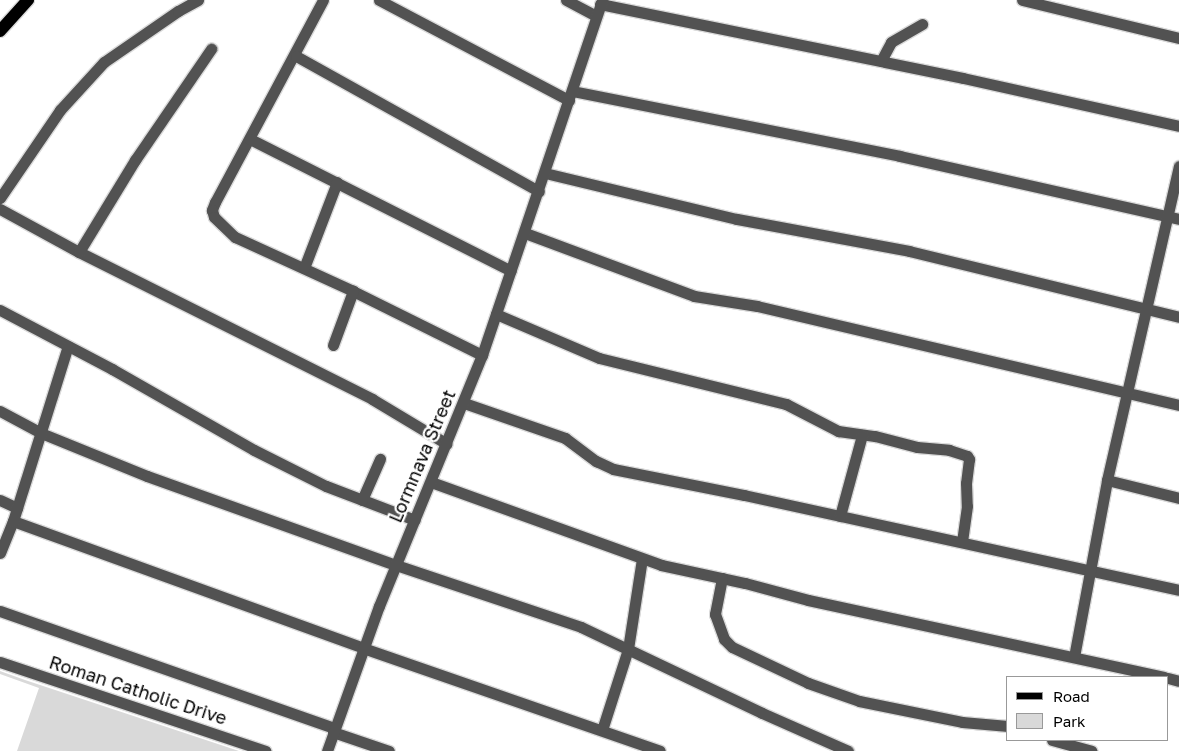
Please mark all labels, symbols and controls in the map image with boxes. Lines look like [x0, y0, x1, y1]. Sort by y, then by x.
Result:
street label: Lormnava Street [384, 386, 460, 526]
street label: Roman Catholic Drive [47, 651, 229, 729]
legend [1006, 676, 1169, 741]
text: Road [1053, 687, 1090, 705]
text: Park [1053, 712, 1085, 730]

